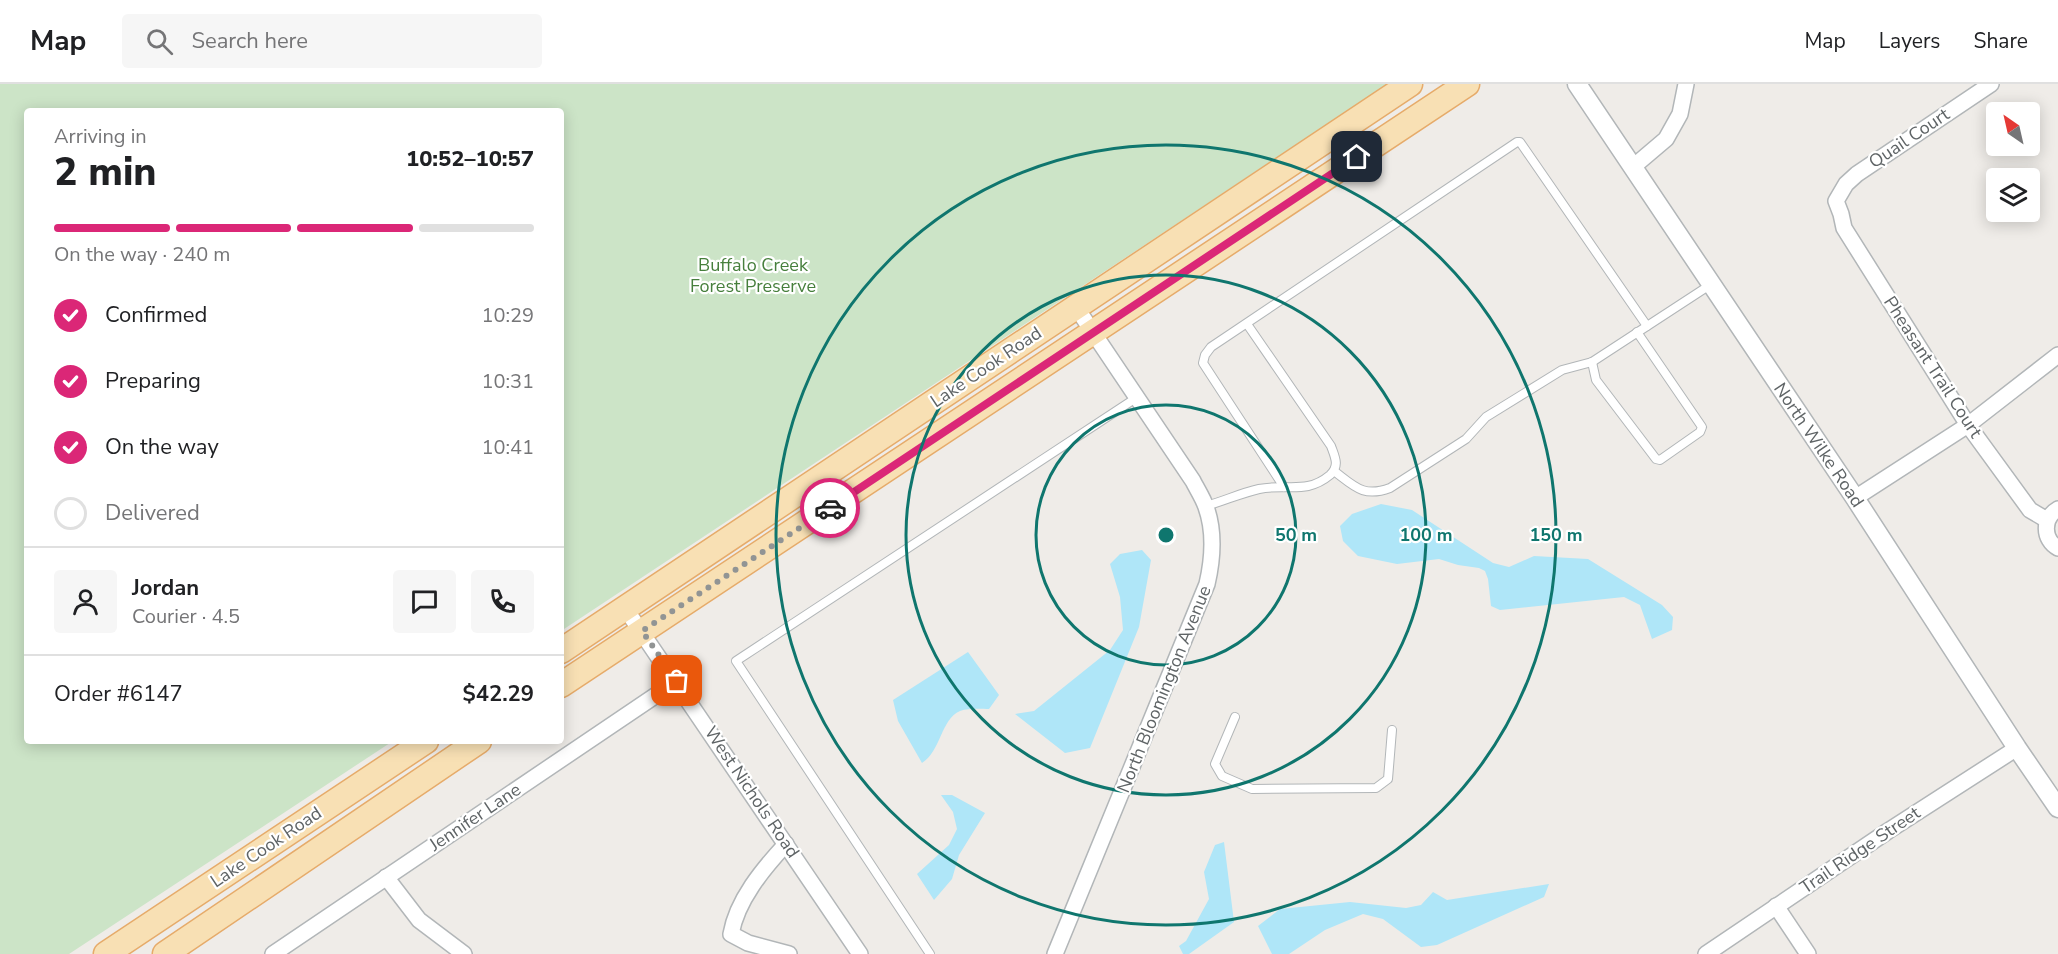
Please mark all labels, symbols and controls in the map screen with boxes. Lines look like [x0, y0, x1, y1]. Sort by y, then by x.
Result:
search box [122, 14, 542, 68]
text: Map [30, 22, 86, 60]
icon: search [143, 25, 176, 58]
text: Search here [191, 26, 308, 56]
text: Map [1804, 27, 1846, 55]
text: Layers [1879, 27, 1940, 55]
text: Share [1973, 27, 2028, 55]
street label: Quail Court [1864, 102, 1955, 174]
north arrow [1986, 102, 2040, 156]
map controls [1986, 102, 2040, 222]
text: Arriving in [54, 123, 147, 150]
pin [1331, 131, 1382, 182]
icon: home [1340, 140, 1373, 173]
text: 10:52–10:57 [406, 144, 534, 174]
text: 2 min [54, 146, 157, 199]
button: layers [1986, 168, 2040, 222]
text: On the way · 240 m [54, 241, 230, 268]
park label: Buffalo Creek Forest Preserve [690, 253, 816, 298]
street label: Pheasant Trail Court [1878, 292, 1988, 443]
icon: check [54, 299, 87, 332]
text: Confirmed [105, 300, 207, 330]
text: 10:29 [481, 302, 534, 329]
street label: Lake Cook Road [926, 321, 1046, 413]
icon: check [54, 365, 87, 398]
text: Preparing [105, 366, 201, 396]
text: 10:31 [481, 368, 534, 395]
street label: North Wilke Road [1768, 378, 1870, 512]
icon: check [54, 431, 87, 464]
text: On the way [105, 432, 219, 462]
text: 10:41 [481, 434, 534, 461]
courier [800, 478, 860, 538]
icon: car [814, 492, 847, 525]
text: Delivered [105, 498, 200, 528]
text: 50 m [1275, 523, 1317, 547]
text: 100 m [1399, 523, 1453, 547]
text: 150 m [1529, 523, 1583, 547]
centre of rings [1156, 525, 1176, 545]
button: person [54, 570, 117, 633]
button: chat [393, 570, 456, 633]
button: phone [471, 570, 534, 633]
text: Jordan [132, 573, 199, 603]
street label: North Bloomington Avenue [1111, 582, 1217, 796]
text: Courier · 4.5 [132, 603, 240, 630]
pin [651, 655, 702, 706]
icon: bag [660, 664, 693, 697]
text: Order #6147 [54, 679, 183, 709]
text: $42.29 [463, 679, 534, 709]
street label: West Nichols Road [699, 721, 805, 863]
street label: Jennifer Lane [424, 778, 525, 857]
street label: Lake Cook Road [206, 801, 326, 893]
street label: Trail Ridge Street [1795, 801, 1925, 899]

